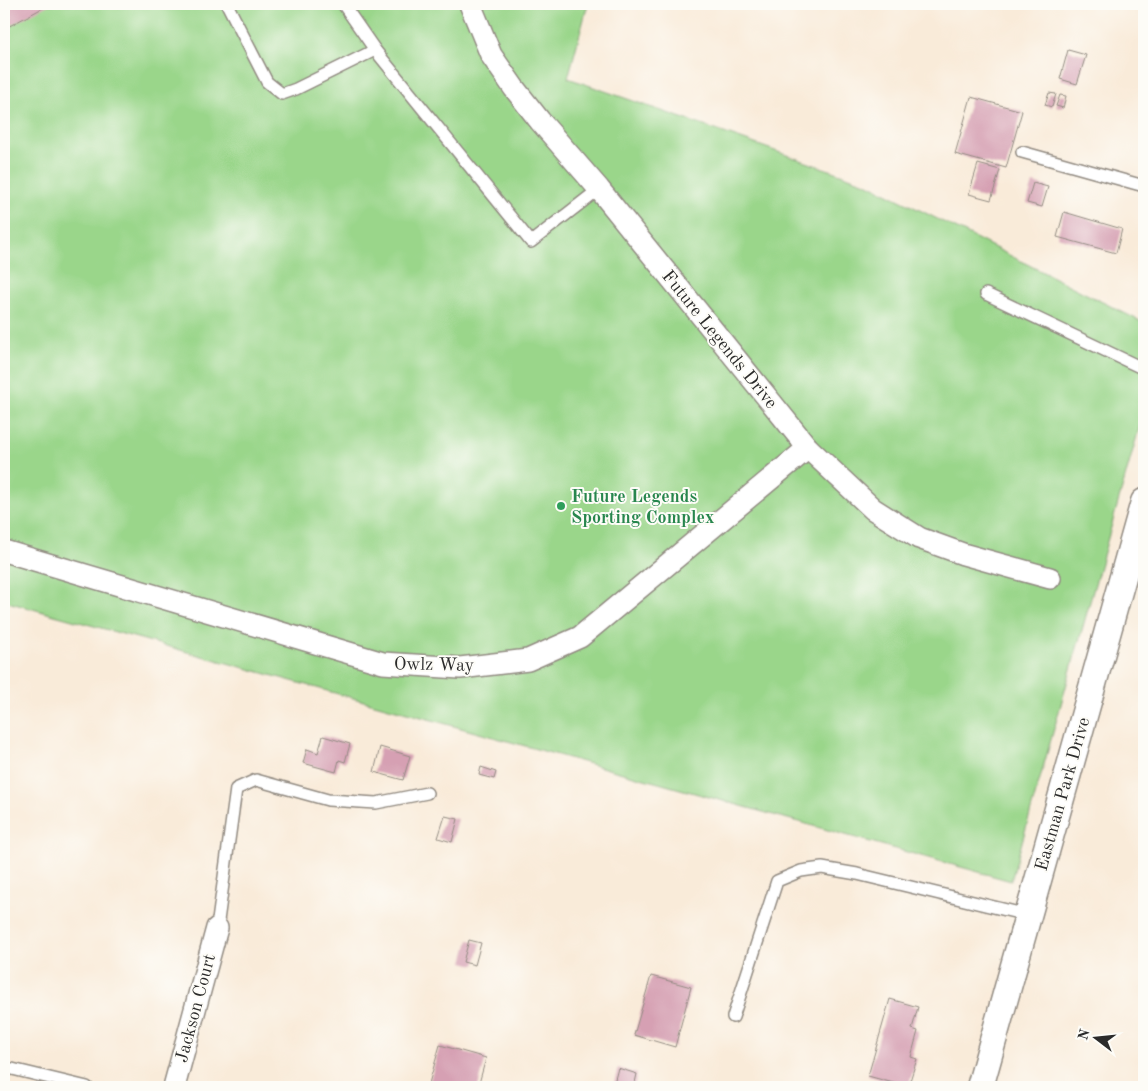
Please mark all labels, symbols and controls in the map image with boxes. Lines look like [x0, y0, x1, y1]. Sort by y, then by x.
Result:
street label: Future Legends Drive [658, 267, 780, 412]
place label: Future Legends Sporting Complex [571, 488, 714, 527]
marker: Future Legends Sporting Complex [555, 500, 567, 512]
street label: Owlz Way [394, 655, 475, 675]
street label: Eastman Park Drive [1032, 716, 1093, 873]
street label: Jackson Court [173, 952, 219, 1064]
north arrow [1070, 1014, 1120, 1064]
text: N [1076, 1027, 1093, 1042]

